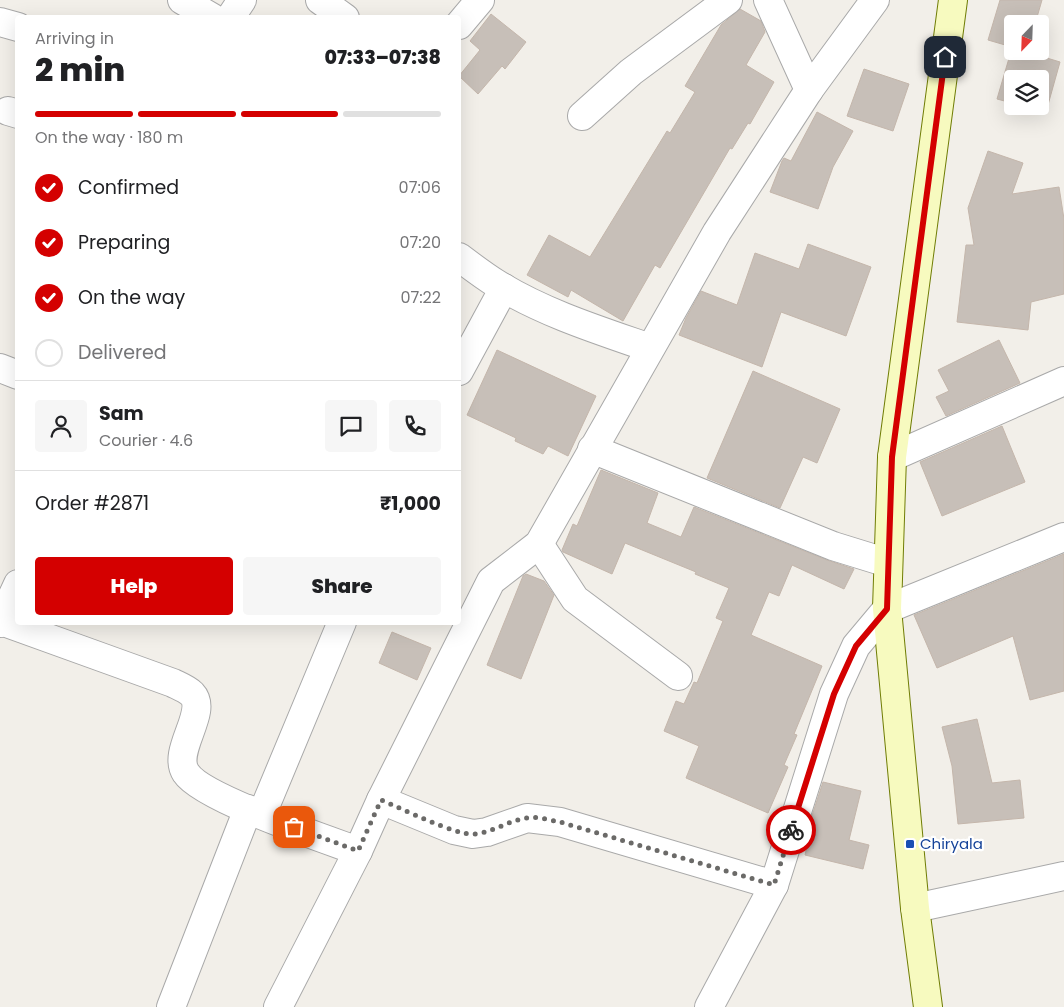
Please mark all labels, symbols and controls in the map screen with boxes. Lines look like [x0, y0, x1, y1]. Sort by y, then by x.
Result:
north arrow [1004, 15, 1049, 60]
map controls [1004, 15, 1049, 115]
text: Arriving in [35, 27, 114, 50]
pin [924, 36, 966, 78]
icon: home [931, 43, 959, 71]
text: 07:33–07:38 [324, 44, 441, 71]
text: 2 min [35, 47, 125, 92]
button: layers [1004, 70, 1049, 115]
text: On the way · 180 m [35, 126, 183, 149]
icon: check [35, 174, 63, 202]
text: Confirmed [78, 174, 179, 201]
text: 07:06 [399, 176, 441, 199]
icon: check [35, 229, 63, 257]
text: Preparing [78, 229, 170, 256]
text: 07:20 [400, 231, 441, 254]
icon: check [35, 284, 63, 312]
text: On the way [78, 284, 185, 311]
text: 07:22 [400, 286, 441, 309]
text: Delivered [78, 339, 167, 366]
button: person [35, 400, 87, 452]
text: Sam [99, 400, 144, 427]
button: chat [325, 400, 377, 452]
button: phone [389, 400, 441, 452]
text: Courier · 4.6 [99, 429, 193, 452]
text: Order #2871 [35, 490, 149, 517]
text: ₹1,000 [380, 490, 441, 517]
button: Help [35, 557, 233, 615]
button: Share [243, 557, 441, 615]
courier [766, 805, 816, 855]
pin [273, 806, 315, 848]
icon: bag [280, 813, 308, 841]
icon: bike [777, 816, 805, 844]
place label: Chiryala [920, 833, 983, 854]
marker: Chiryala [904, 838, 916, 850]

